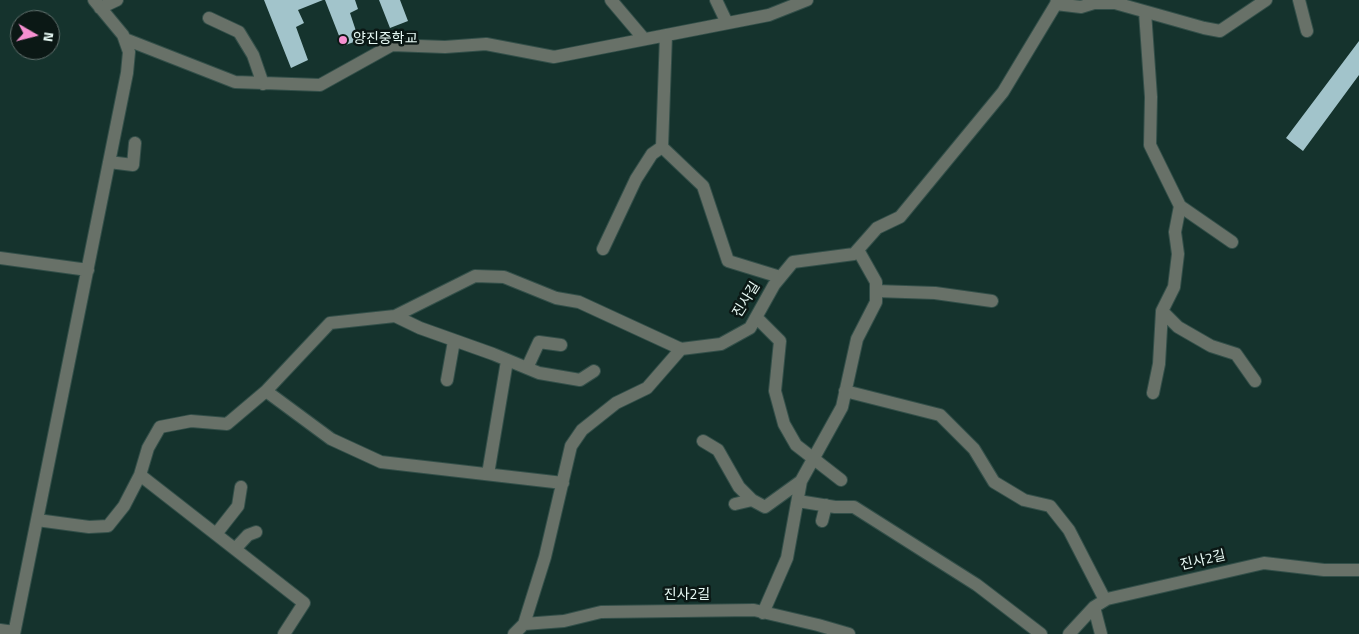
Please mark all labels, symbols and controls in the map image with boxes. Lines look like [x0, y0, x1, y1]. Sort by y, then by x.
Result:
north arrow [10, 10, 60, 60]
text: N [38, 31, 60, 43]
place label: 양진중학교 [353, 32, 417, 48]
marker: 양진중학교 [337, 34, 349, 46]
street label: 진사길 [730, 279, 764, 321]
street label: 진사2길 [1178, 548, 1228, 574]
street label: 진사2길 [664, 588, 710, 604]

